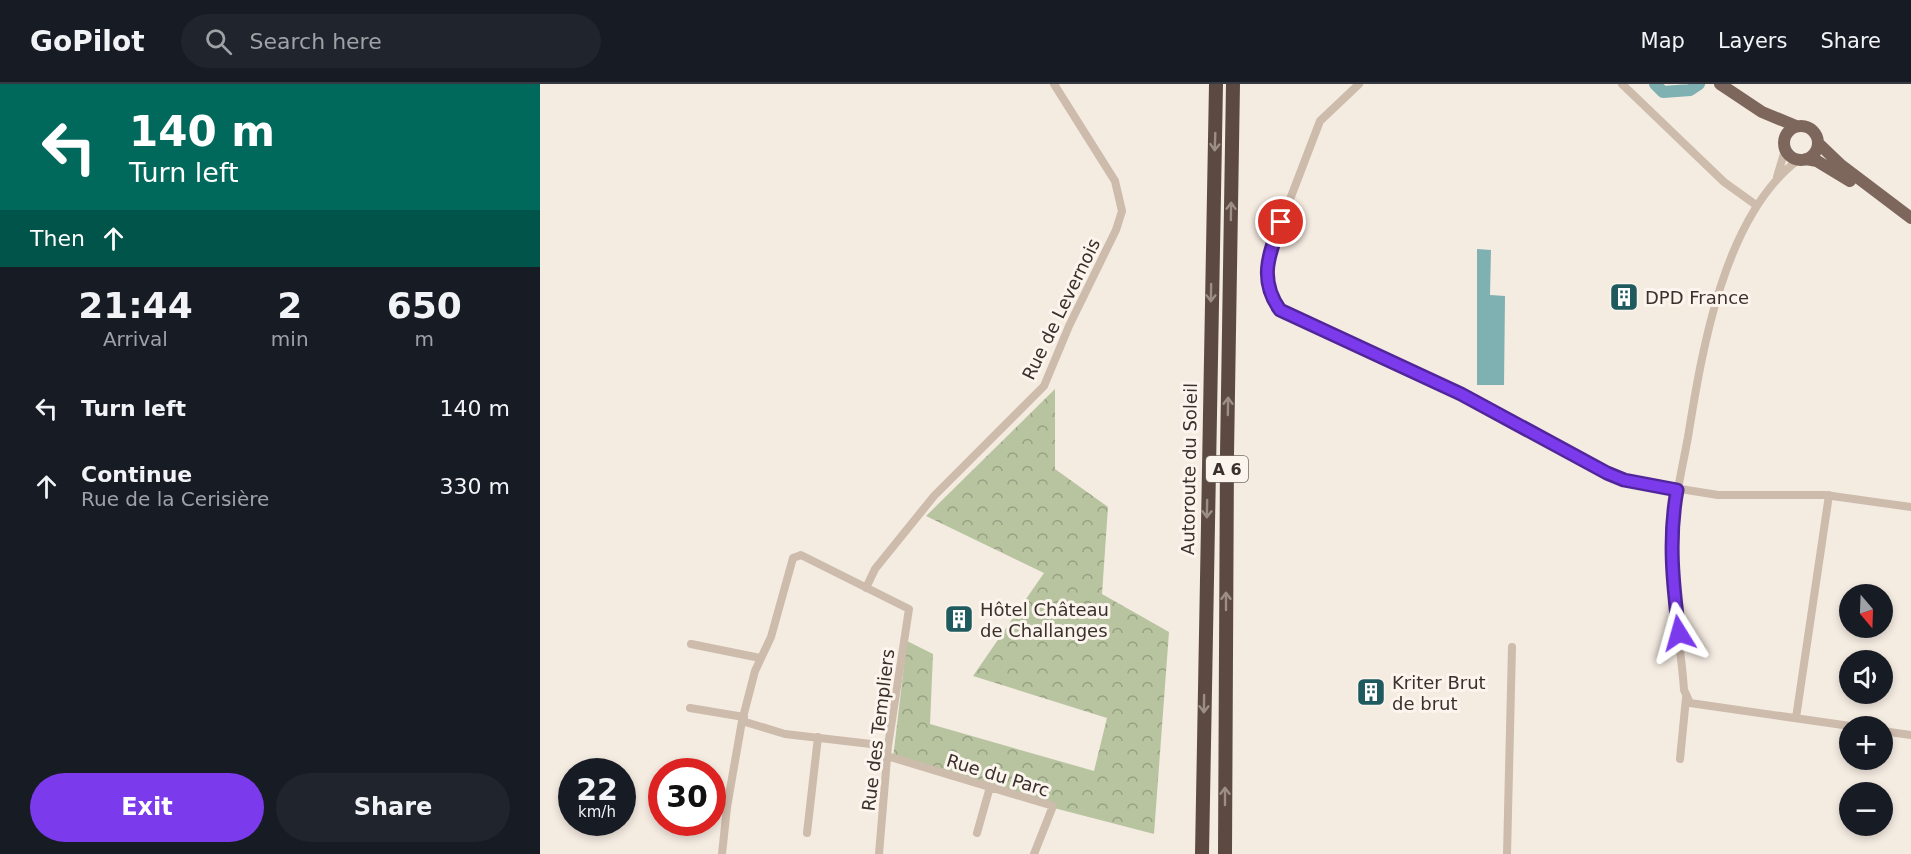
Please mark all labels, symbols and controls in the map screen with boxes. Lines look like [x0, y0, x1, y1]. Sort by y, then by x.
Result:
search box [181, 14, 601, 68]
text: GoPilot [30, 25, 145, 58]
icon: search [202, 25, 235, 58]
text: Search here [250, 29, 382, 54]
text: Map [1641, 29, 1685, 53]
text: Layers [1718, 29, 1787, 53]
text: Share [1820, 29, 1881, 53]
text: 140 m [129, 107, 275, 156]
icon: left [30, 108, 108, 186]
one-way arrow [1209, 132, 1220, 152]
text: Turn left [129, 157, 239, 188]
pin [1255, 196, 1306, 247]
one-way arrow [1225, 201, 1237, 221]
icon: arrive [1264, 205, 1297, 238]
icon: ahead [97, 222, 130, 255]
text: Then [30, 226, 85, 251]
street label: Rue de Levernois [1018, 235, 1104, 383]
building icon: DPD France [1608, 281, 1640, 313]
one-way arrow [1205, 282, 1217, 302]
text: 21:44 [78, 285, 193, 326]
text: 2 [277, 285, 302, 326]
text: 650 [387, 285, 462, 326]
place label: DPD France [1645, 287, 1749, 308]
text: Arrival [103, 327, 168, 351]
text: min [271, 327, 309, 351]
text: m [415, 327, 434, 351]
street label: Autoroute du Soleil [1177, 383, 1201, 555]
icon: left [30, 392, 63, 425]
text: Turn left [81, 396, 186, 421]
text: 140 m [440, 396, 510, 421]
one-way arrow [1222, 396, 1233, 416]
road number: A 6 [1206, 456, 1248, 482]
text: Continue [81, 462, 192, 487]
icon: ahead [30, 470, 63, 503]
text: 330 m [440, 474, 510, 499]
text: Rue de la Cerisière [81, 487, 269, 511]
one-way arrow [1201, 498, 1212, 518]
north arrow [1839, 584, 1893, 638]
map controls [1839, 584, 1893, 836]
one-way arrow [1220, 591, 1232, 611]
place label: Hôtel Château de Challanges [980, 599, 1109, 641]
position arrow [1647, 601, 1711, 665]
building icon: Hôtel Château de Challanges [943, 603, 975, 635]
street label: Rue des Templiers [858, 648, 898, 812]
button: sound [1839, 650, 1893, 704]
place label: Kriter Brut de brut [1392, 672, 1486, 714]
building icon: Kriter Brut de brut [1355, 676, 1387, 708]
one-way arrow [1198, 693, 1210, 713]
button: + [1839, 716, 1893, 770]
street label: Rue du Parc [944, 749, 1052, 801]
speed limit sign: 30 [648, 758, 726, 836]
text: 22 [576, 772, 618, 807]
button: Exit [30, 773, 264, 842]
button: Share [276, 773, 510, 842]
button: − [1839, 782, 1893, 836]
one-way arrow [1219, 786, 1231, 806]
text: km/h [578, 803, 616, 821]

